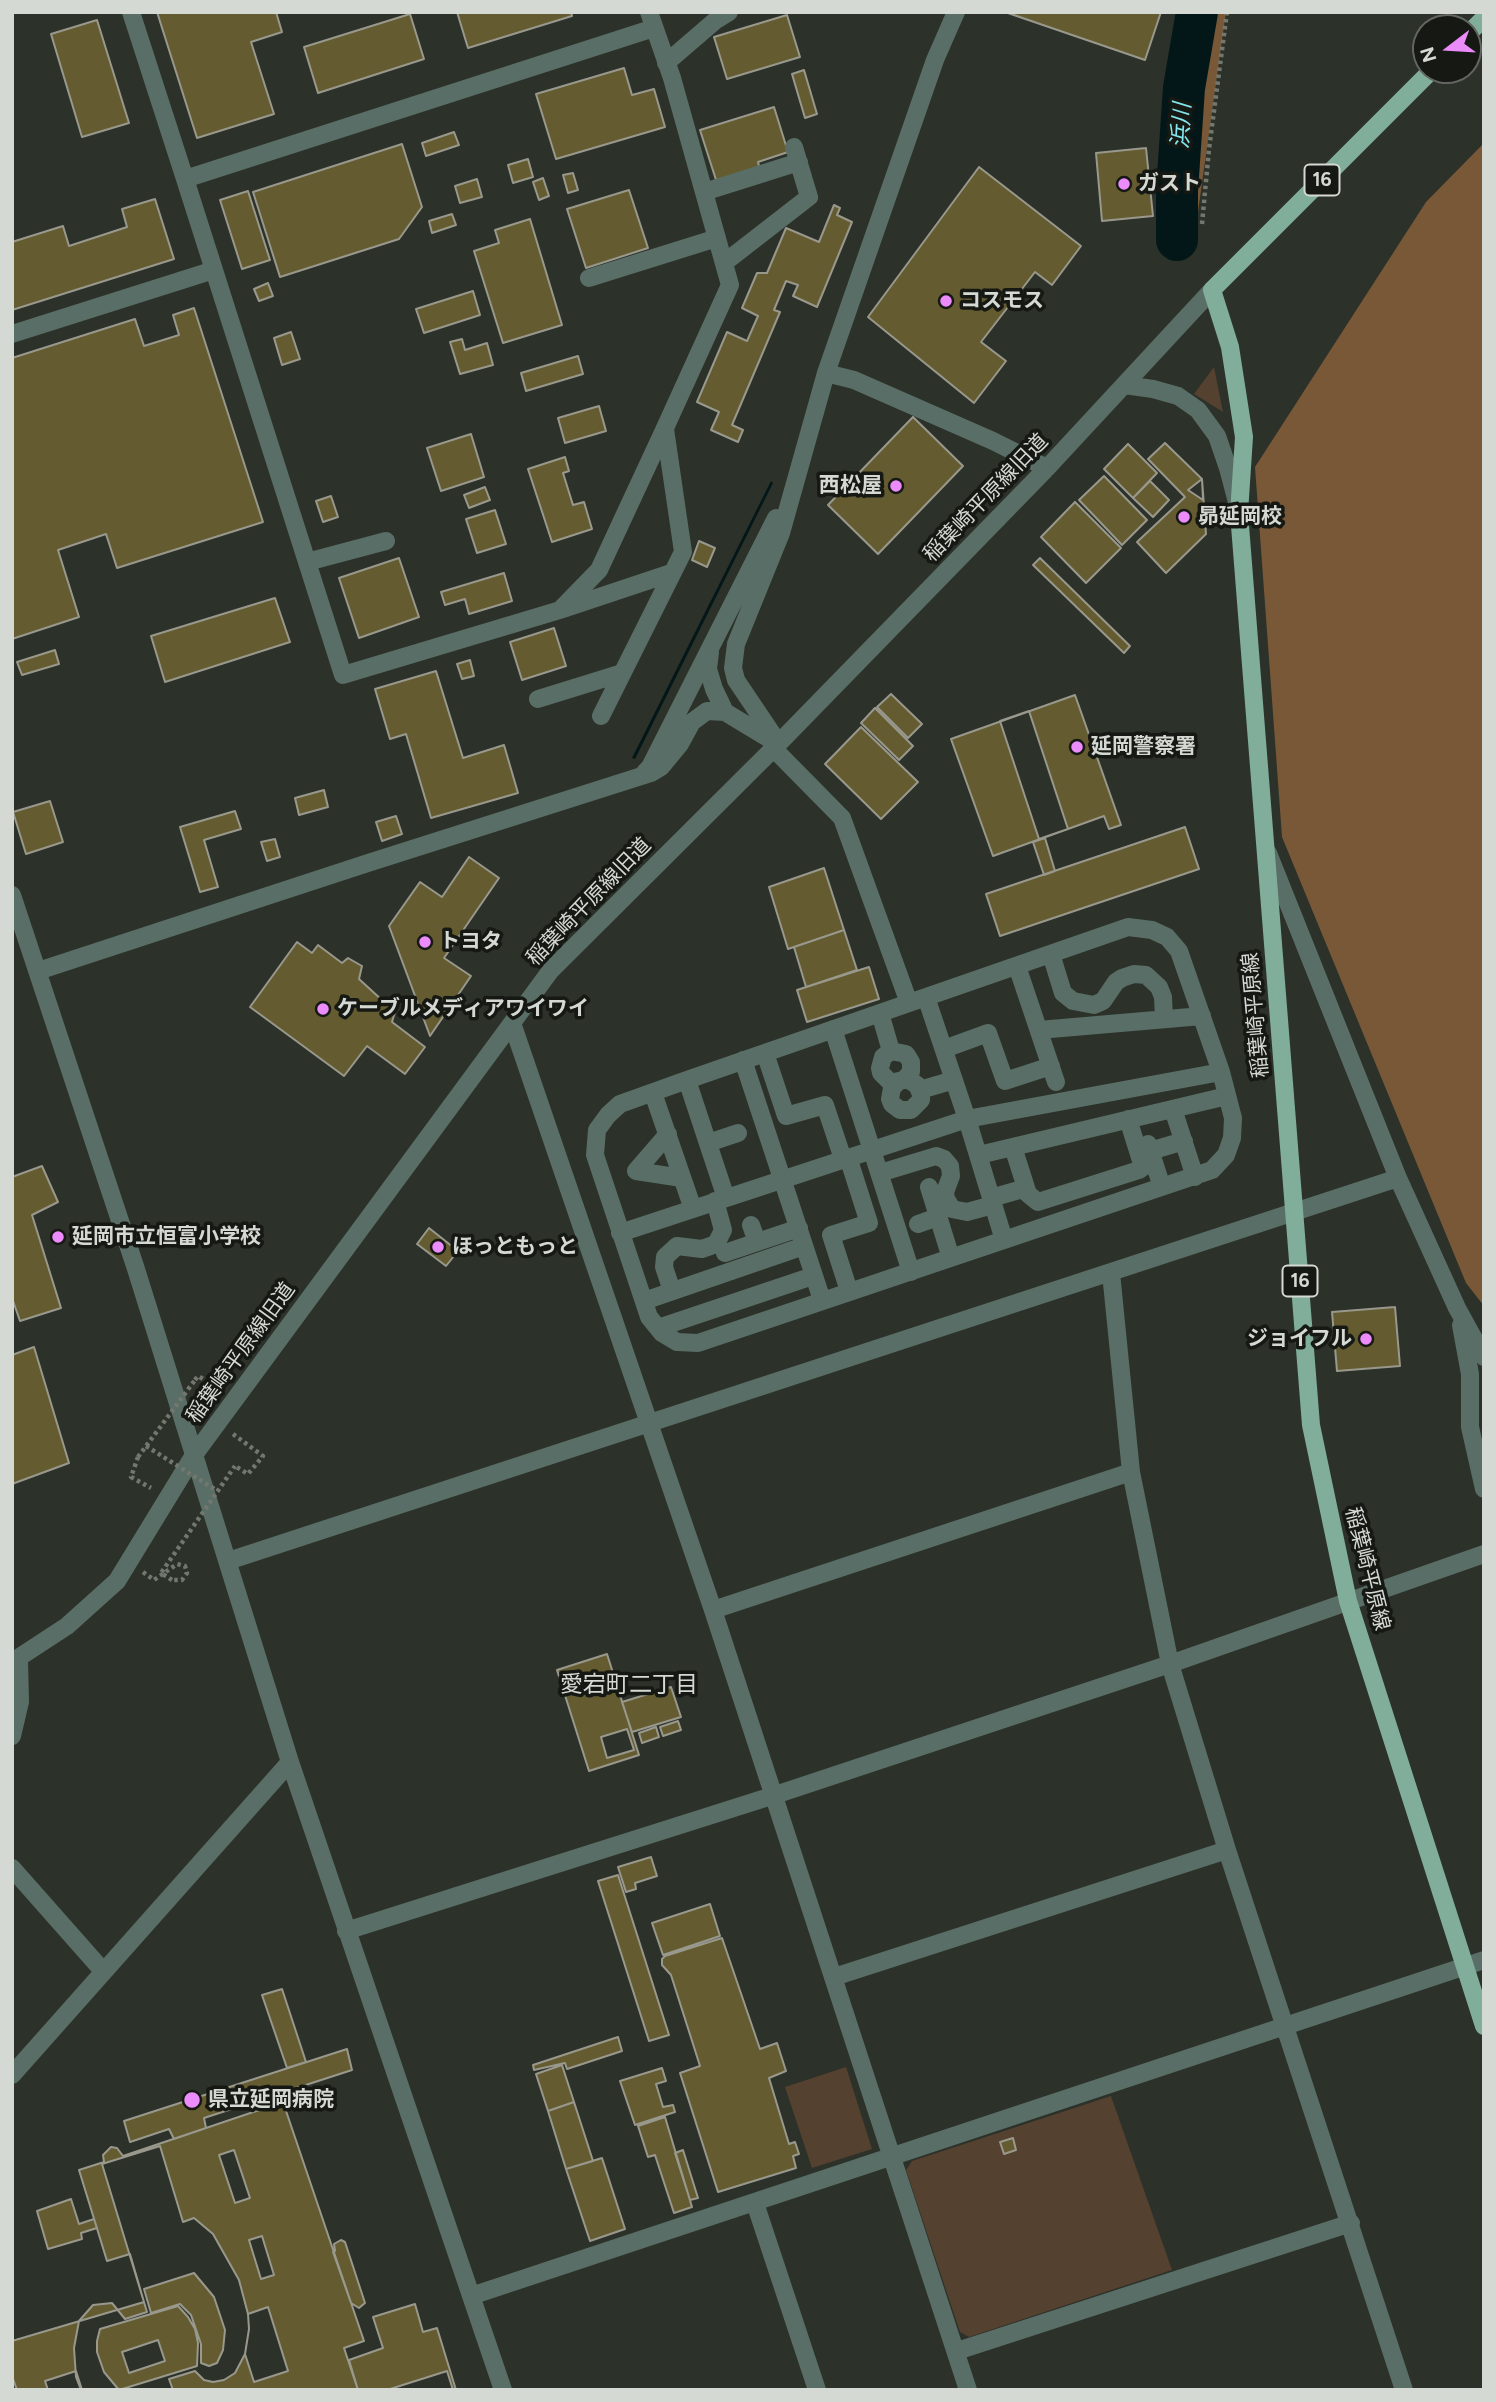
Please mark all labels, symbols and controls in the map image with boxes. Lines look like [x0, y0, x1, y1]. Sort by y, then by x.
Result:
north arrow [1412, 14, 1482, 84]
text: N [1415, 44, 1441, 65]
water label: 浜川 [1167, 102, 1197, 150]
road number: 16 [1304, 164, 1340, 196]
place label: ガスト [1138, 171, 1201, 197]
marker: ガスト [1116, 176, 1132, 192]
place label: コスモス [960, 288, 1044, 314]
marker: コスモス [938, 293, 954, 309]
street label: 稲葉崎平原線旧道 [919, 429, 1053, 567]
place label: 西松屋 [819, 473, 882, 499]
marker: 西松屋 [888, 478, 904, 494]
place label: 昴延岡校 [1198, 504, 1282, 530]
marker: 昴延岡校 [1176, 509, 1192, 525]
place label: 延岡警察署 [1091, 734, 1196, 760]
marker: 延岡警察署 [1069, 739, 1085, 755]
street label: 稲葉崎平原線旧道 [522, 833, 656, 971]
place label: トヨタ [439, 929, 502, 955]
marker: トヨタ [417, 934, 433, 950]
street label: 稲葉崎平原線 [1238, 951, 1274, 1079]
place label: ケーブルメディアワイワイ [337, 996, 589, 1022]
marker: ケーブルメディアワイワイ [315, 1001, 331, 1017]
place label: 延岡市立恒富小学校 [72, 1224, 261, 1250]
marker: 延岡市立恒富小学校 [50, 1229, 66, 1245]
place label: ほっともっと [452, 1234, 578, 1260]
marker: ほっともっと [430, 1239, 446, 1255]
road number: 16 [1282, 1266, 1318, 1296]
street label: 稲葉崎平原線旧道 [181, 1278, 301, 1428]
place label: ジョイフル [1247, 1326, 1352, 1352]
marker: ジョイフル [1358, 1331, 1374, 1347]
street label: 稲葉崎平原線 [1340, 1505, 1394, 1633]
district label: 愛宕町二丁目 [560, 1671, 698, 1699]
place label: 県立延岡病院 [208, 2087, 334, 2113]
marker: 県立延岡病院 [182, 2090, 202, 2110]

